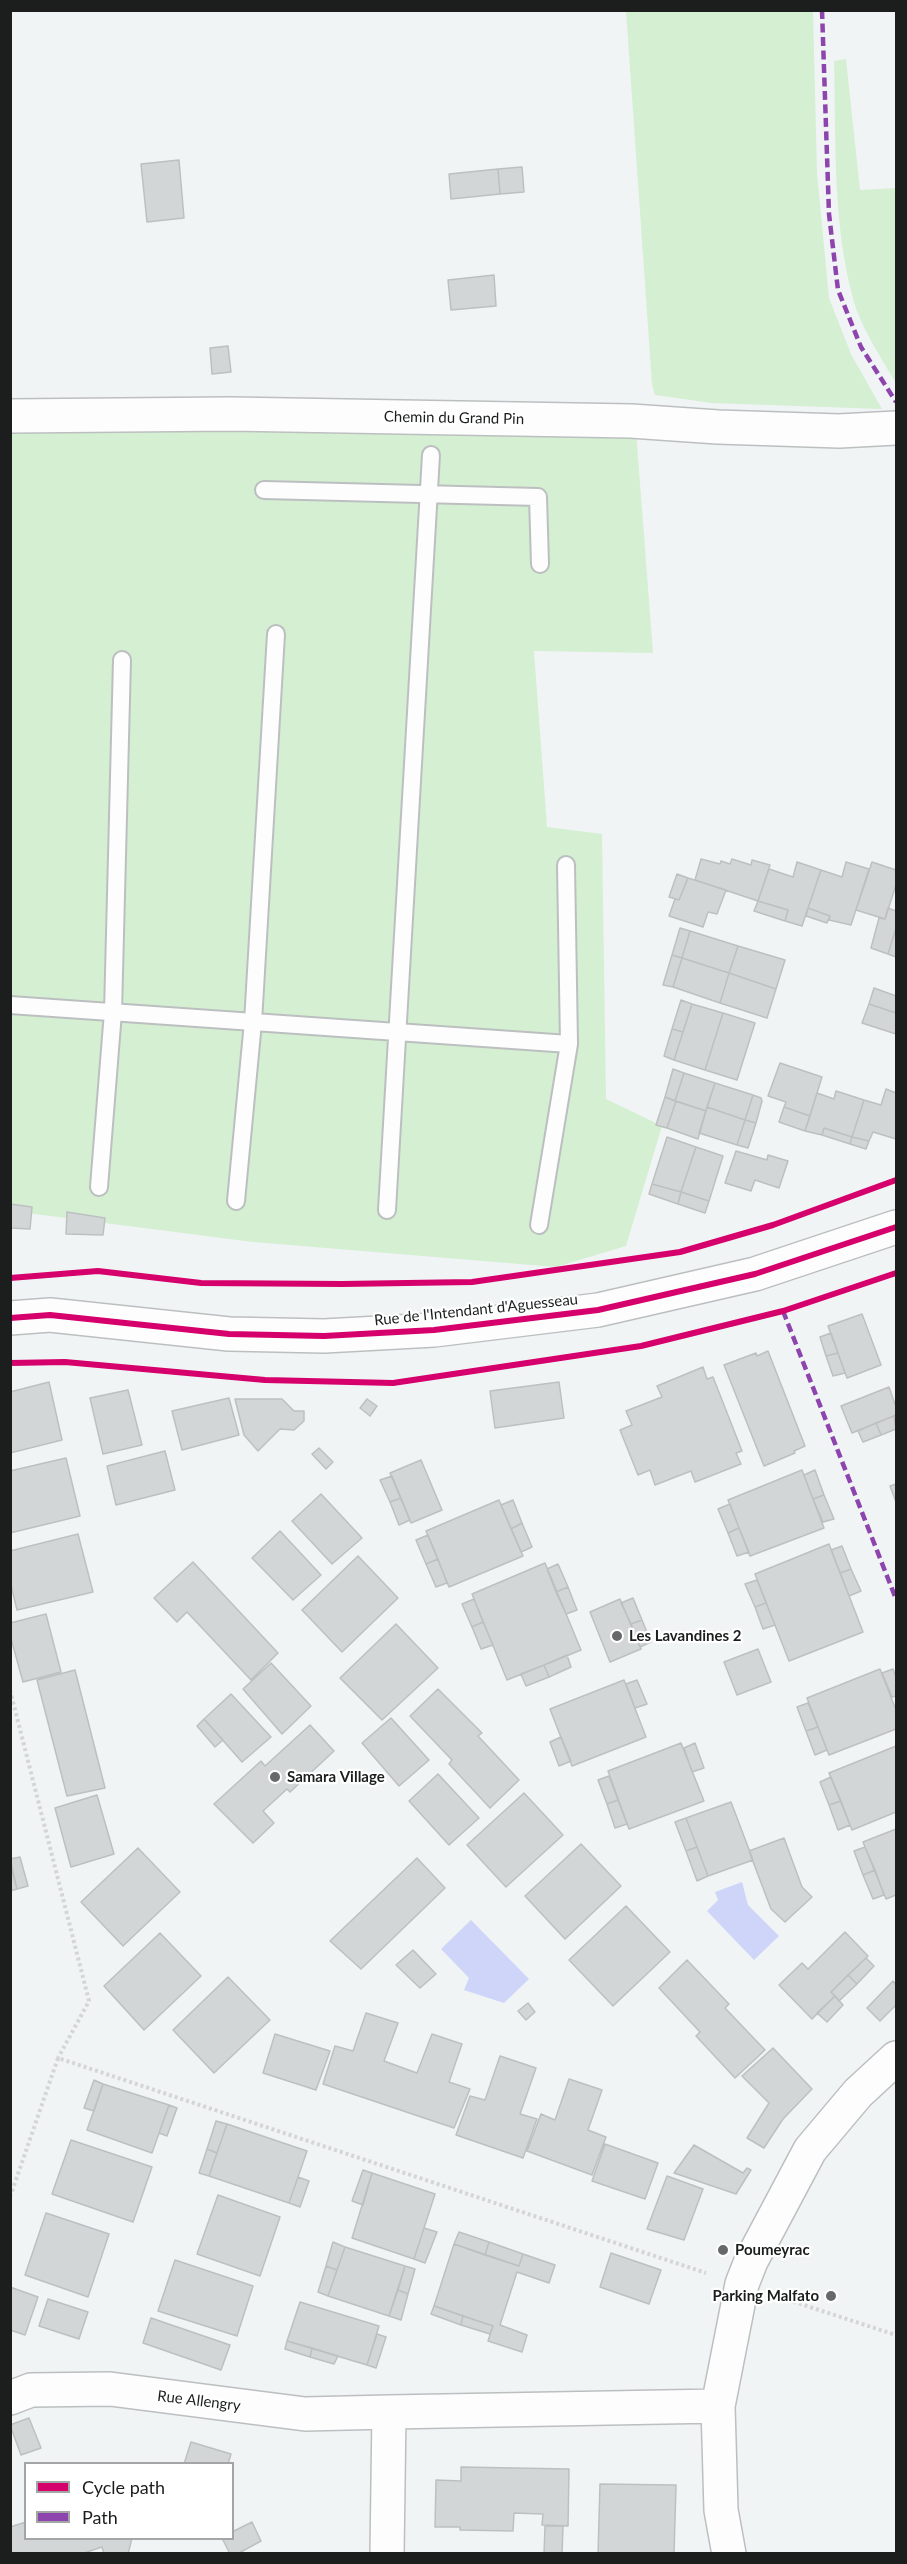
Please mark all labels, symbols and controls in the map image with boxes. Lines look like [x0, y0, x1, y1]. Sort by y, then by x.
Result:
street label: Chemin du Grand Pin [384, 408, 524, 428]
street label: Rue de l'Intendant d'Aguesseau [373, 1290, 579, 1330]
place label: Les Lavandines 2 [629, 1627, 741, 1645]
marker: Les Lavandines 2 [610, 1629, 624, 1643]
place label: Samara Village [287, 1768, 385, 1786]
marker: Samara Village [268, 1770, 282, 1784]
place label: Poumeyrac [735, 2241, 810, 2259]
marker: Poumeyrac [716, 2243, 730, 2257]
place label: Parking Malfato [713, 2287, 819, 2305]
marker: Parking Malfato [824, 2289, 838, 2303]
street label: Rue Allengry [156, 2387, 242, 2415]
legend [24, 2462, 234, 2540]
text: Cycle path [82, 2476, 165, 2498]
text: Path [82, 2506, 118, 2528]

